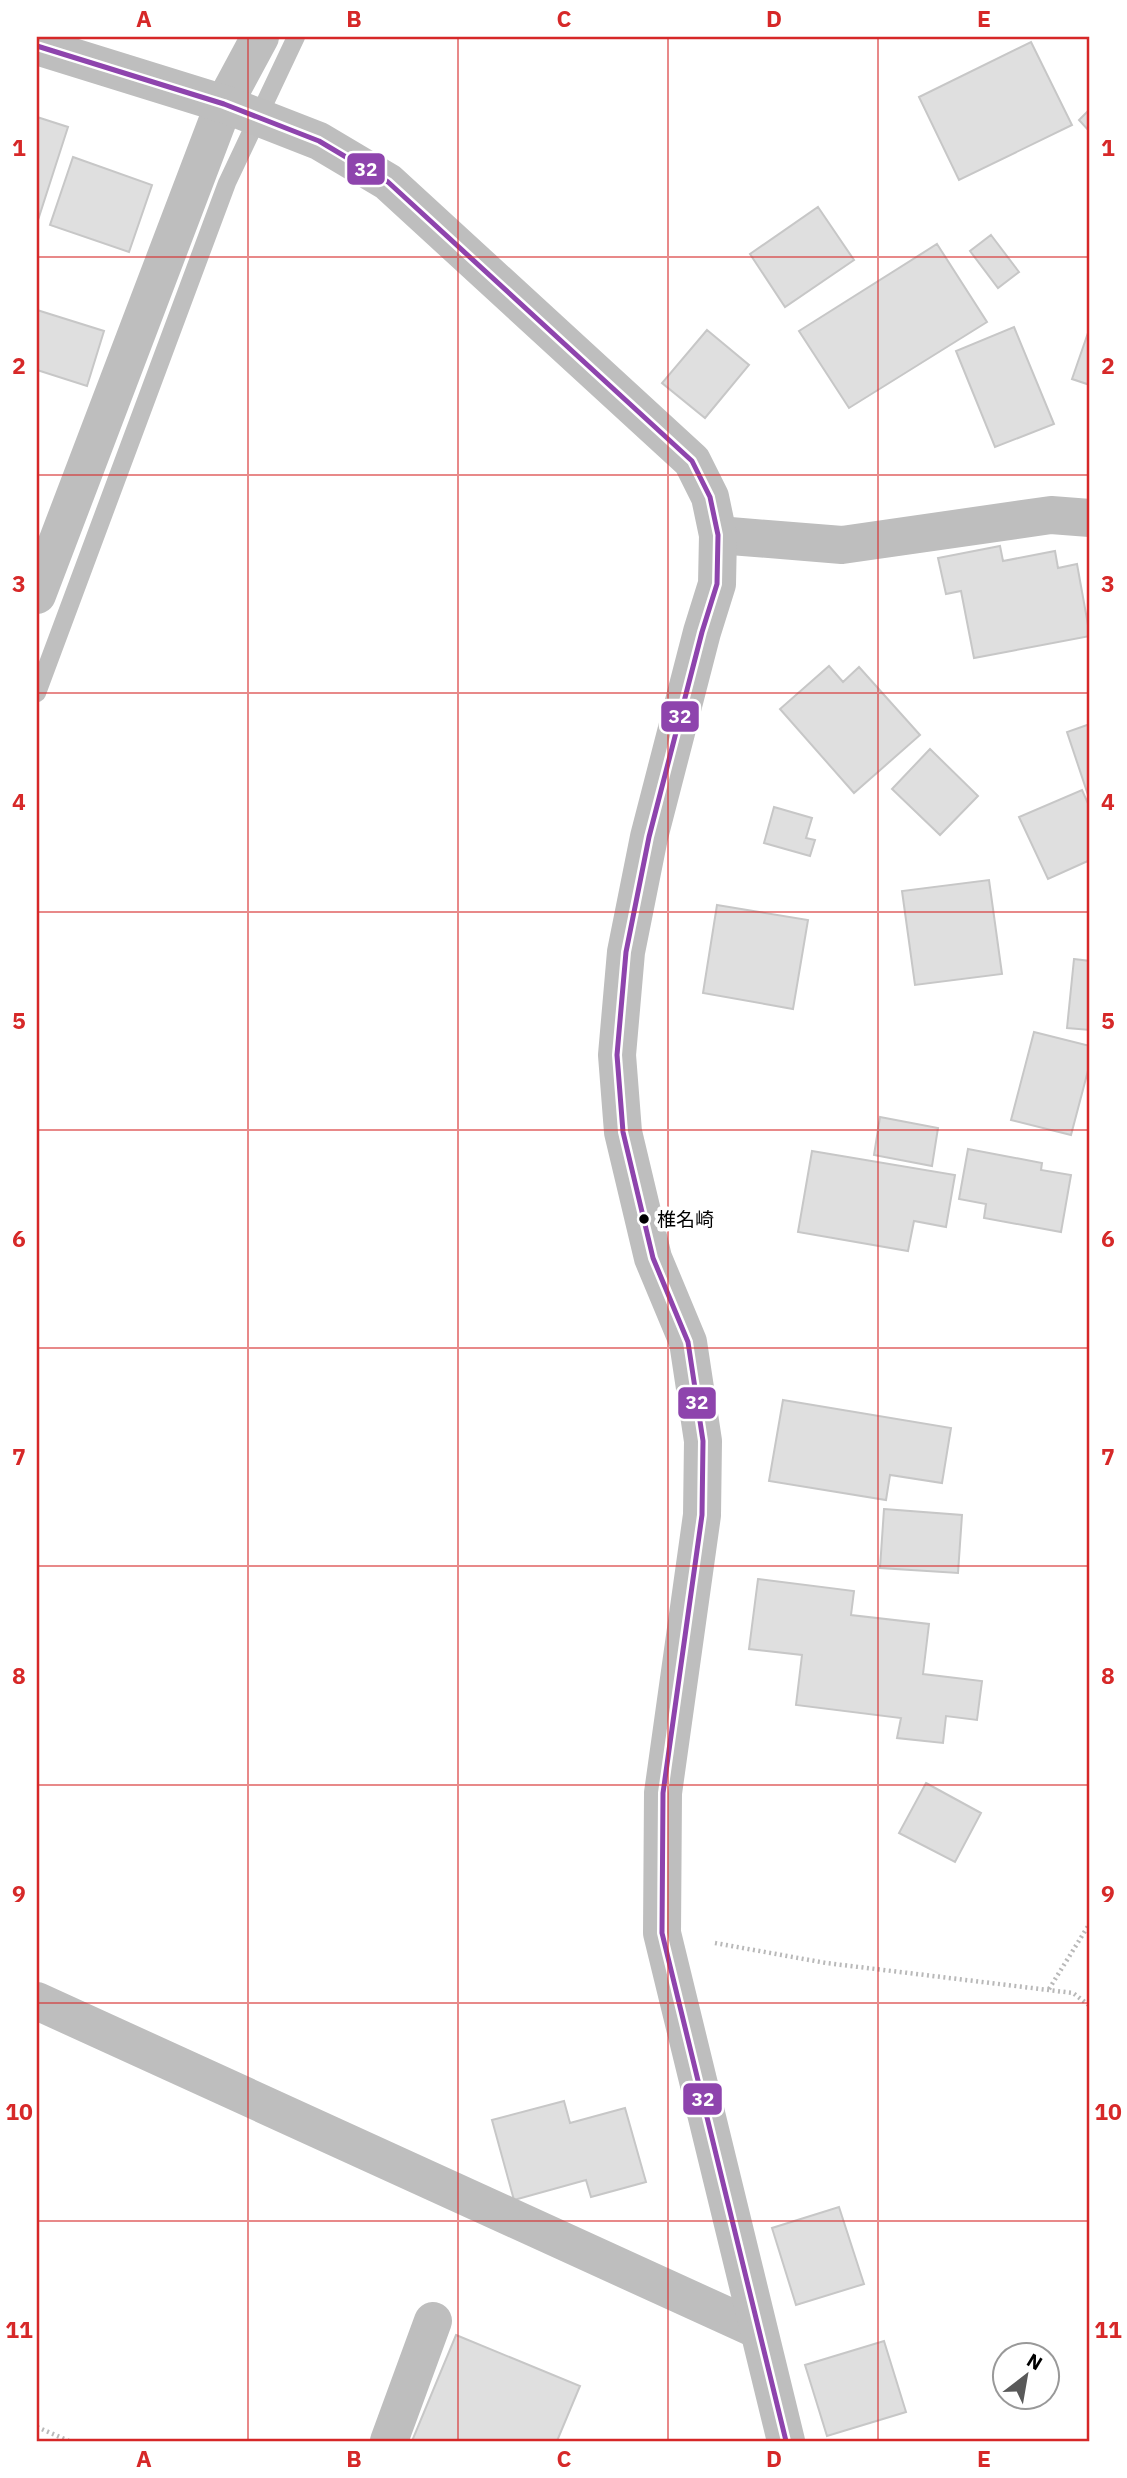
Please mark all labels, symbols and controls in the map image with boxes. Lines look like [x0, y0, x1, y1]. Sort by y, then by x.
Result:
text: A [136, 3, 152, 33]
text: B [346, 3, 362, 33]
text: C [557, 3, 572, 33]
text: D [766, 3, 782, 33]
text: E [977, 3, 991, 33]
text: 1 [12, 132, 26, 162]
text: 1 [1101, 132, 1115, 162]
line badge: 32 [346, 152, 386, 186]
text: 32 [355, 157, 377, 181]
text: 2 [12, 350, 26, 380]
text: 2 [1101, 350, 1115, 380]
text: 3 [12, 568, 26, 598]
text: 3 [1101, 568, 1115, 598]
line badge: 32 [660, 700, 700, 733]
text: 32 [669, 704, 691, 728]
text: 4 [12, 786, 26, 816]
text: 4 [1101, 786, 1115, 816]
text: 5 [12, 1005, 26, 1035]
text: 5 [1101, 1005, 1115, 1035]
place label: 椎名崎 [657, 1207, 714, 1231]
marker: 椎名崎 [637, 1212, 651, 1226]
text: 6 [12, 1223, 26, 1253]
text: 6 [1101, 1223, 1115, 1253]
line badge: 32 [677, 1386, 717, 1420]
text: 32 [686, 1390, 708, 1414]
text: 7 [12, 1441, 26, 1471]
text: 7 [1101, 1441, 1115, 1471]
text: 8 [12, 1660, 26, 1690]
text: 8 [1101, 1660, 1115, 1690]
text: 9 [12, 1878, 26, 1908]
text: 9 [1101, 1878, 1115, 1908]
line badge: 32 [682, 2082, 723, 2116]
text: 32 [692, 2087, 714, 2111]
text: 10 [5, 2096, 33, 2126]
text: 10 [1094, 2096, 1122, 2126]
text: 11 [5, 2314, 33, 2344]
text: 11 [1094, 2314, 1122, 2344]
north arrow [990, 2342, 1060, 2412]
text: N [1023, 2348, 1047, 2375]
text: A [136, 2443, 152, 2473]
text: B [346, 2443, 362, 2473]
text: C [557, 2443, 572, 2473]
text: D [766, 2443, 782, 2473]
text: E [977, 2443, 991, 2473]

